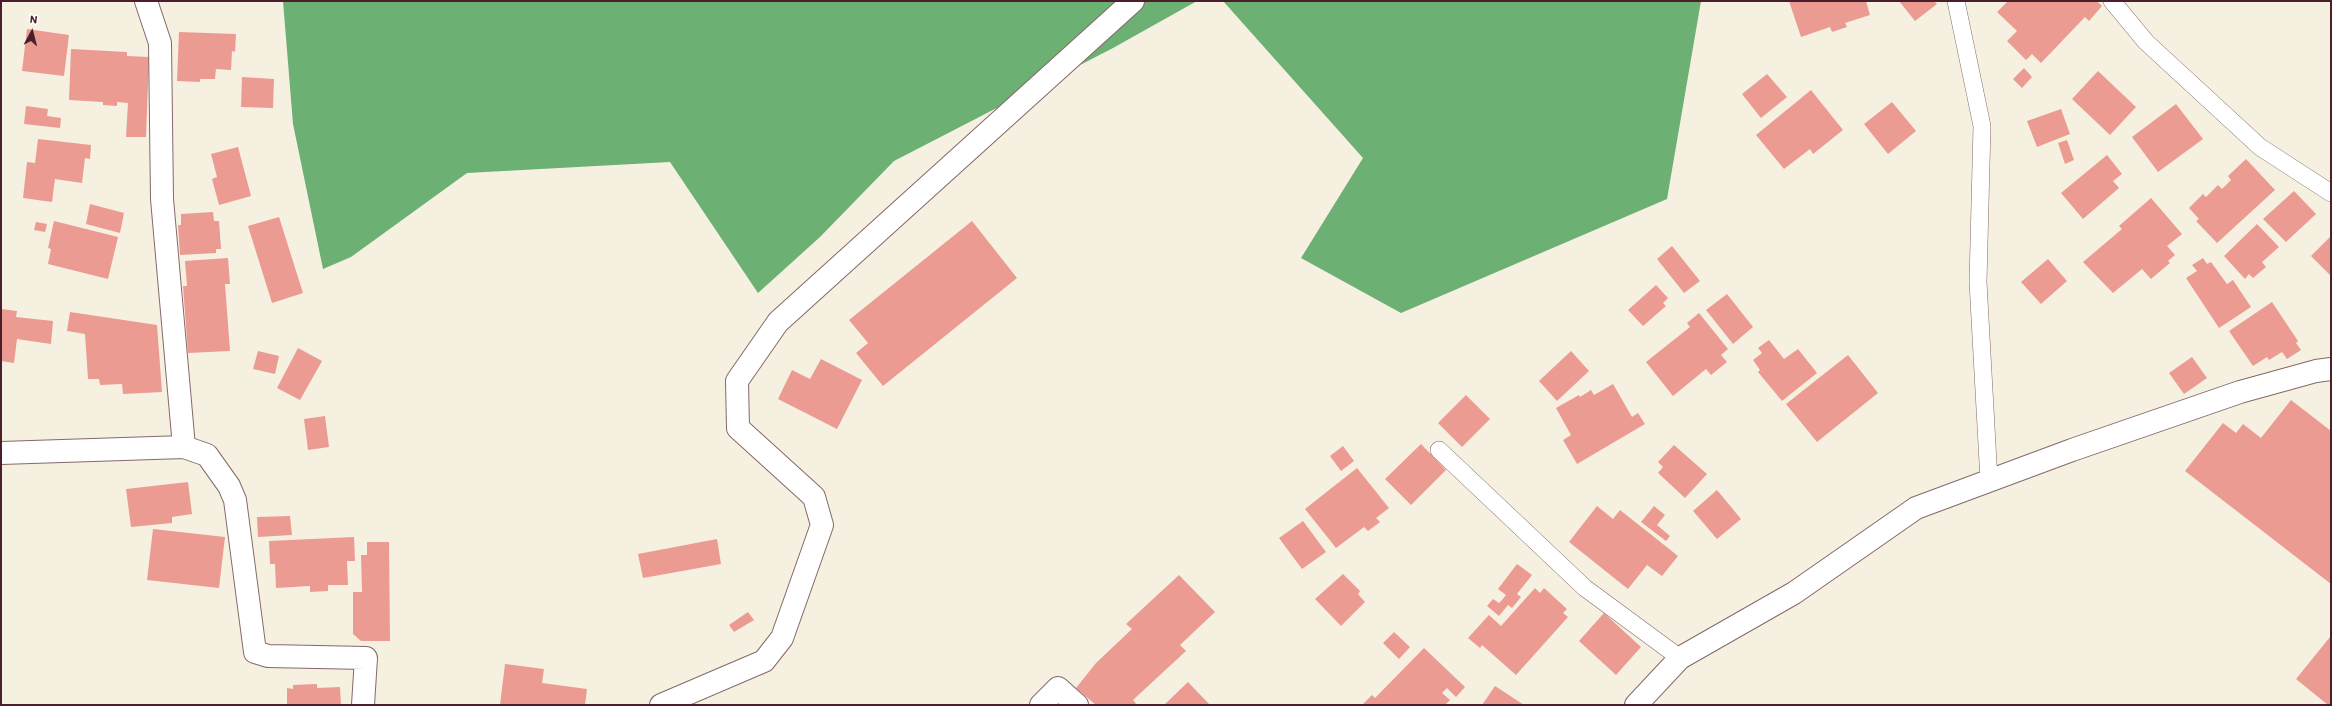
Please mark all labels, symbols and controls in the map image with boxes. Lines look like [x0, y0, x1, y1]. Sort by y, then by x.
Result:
north arrow [12, 12, 52, 52]
text: N [29, 13, 38, 26]

